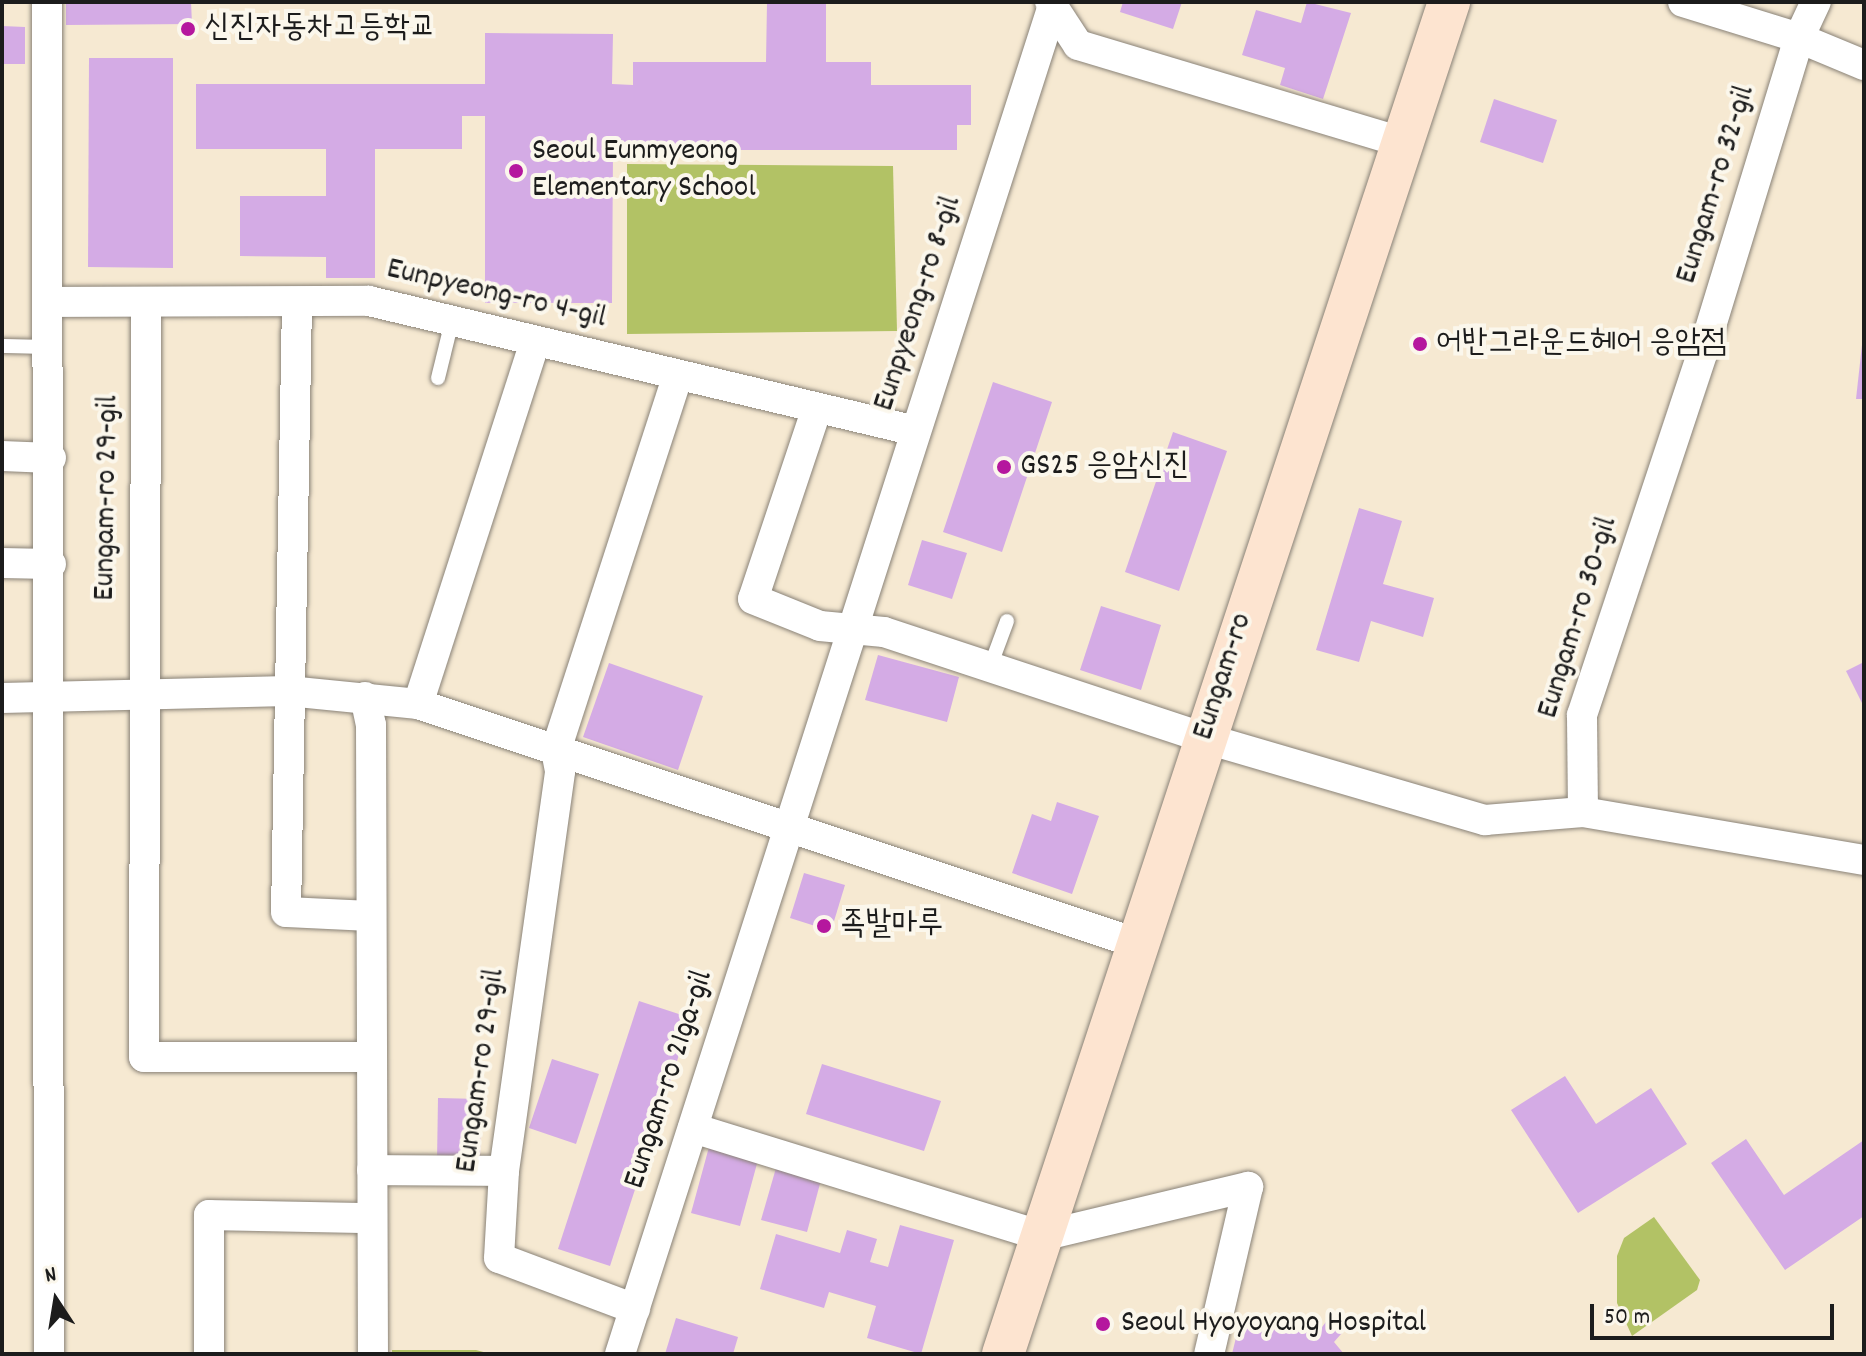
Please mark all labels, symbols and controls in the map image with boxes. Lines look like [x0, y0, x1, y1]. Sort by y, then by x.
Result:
place label: 신진자동차고등학교 [204, 10, 436, 48]
marker: 신진자동차고등학교 [179, 20, 197, 38]
street label: Eungam-ro 32-gil [1669, 81, 1765, 289]
place label: Seoul Eunmyeong Elementary School [532, 134, 756, 209]
marker: Seoul Eunmyeong Elementary School [507, 162, 525, 180]
street label: Eunpyeong-ro 8-gil [866, 192, 972, 416]
street label: Eunpyeong-ro 4-gil [383, 251, 609, 339]
place label: 어반그라운드헤어 응암점 [1436, 325, 1727, 363]
marker: 어반그라운드헤어 응암점 [1411, 335, 1429, 353]
street label: Eungam-ro 29-gil [87, 395, 129, 601]
place label: GS25 응암신진 [1020, 448, 1189, 486]
marker: GS25 응암신진 [995, 458, 1013, 476]
street label: Eungam-ro 30-gil [1530, 513, 1628, 723]
street label: Eungam-ro [1185, 609, 1263, 745]
place label: 족발마루 [840, 907, 943, 945]
marker: 족발마루 [815, 917, 833, 935]
street label: Eungam-ro 21ga-gil [617, 966, 723, 1194]
street label: Eungam-ro 29-gil [449, 967, 515, 1175]
north arrow [16, 1260, 96, 1340]
text: N [42, 1260, 59, 1292]
scale bar [1594, 1288, 1838, 1338]
text: 50 m [1604, 1301, 1650, 1335]
place label: Seoul Hyoyoyang Hospital [1121, 1305, 1426, 1343]
marker: Seoul Hyoyoyang Hospital [1092, 1313, 1114, 1335]

